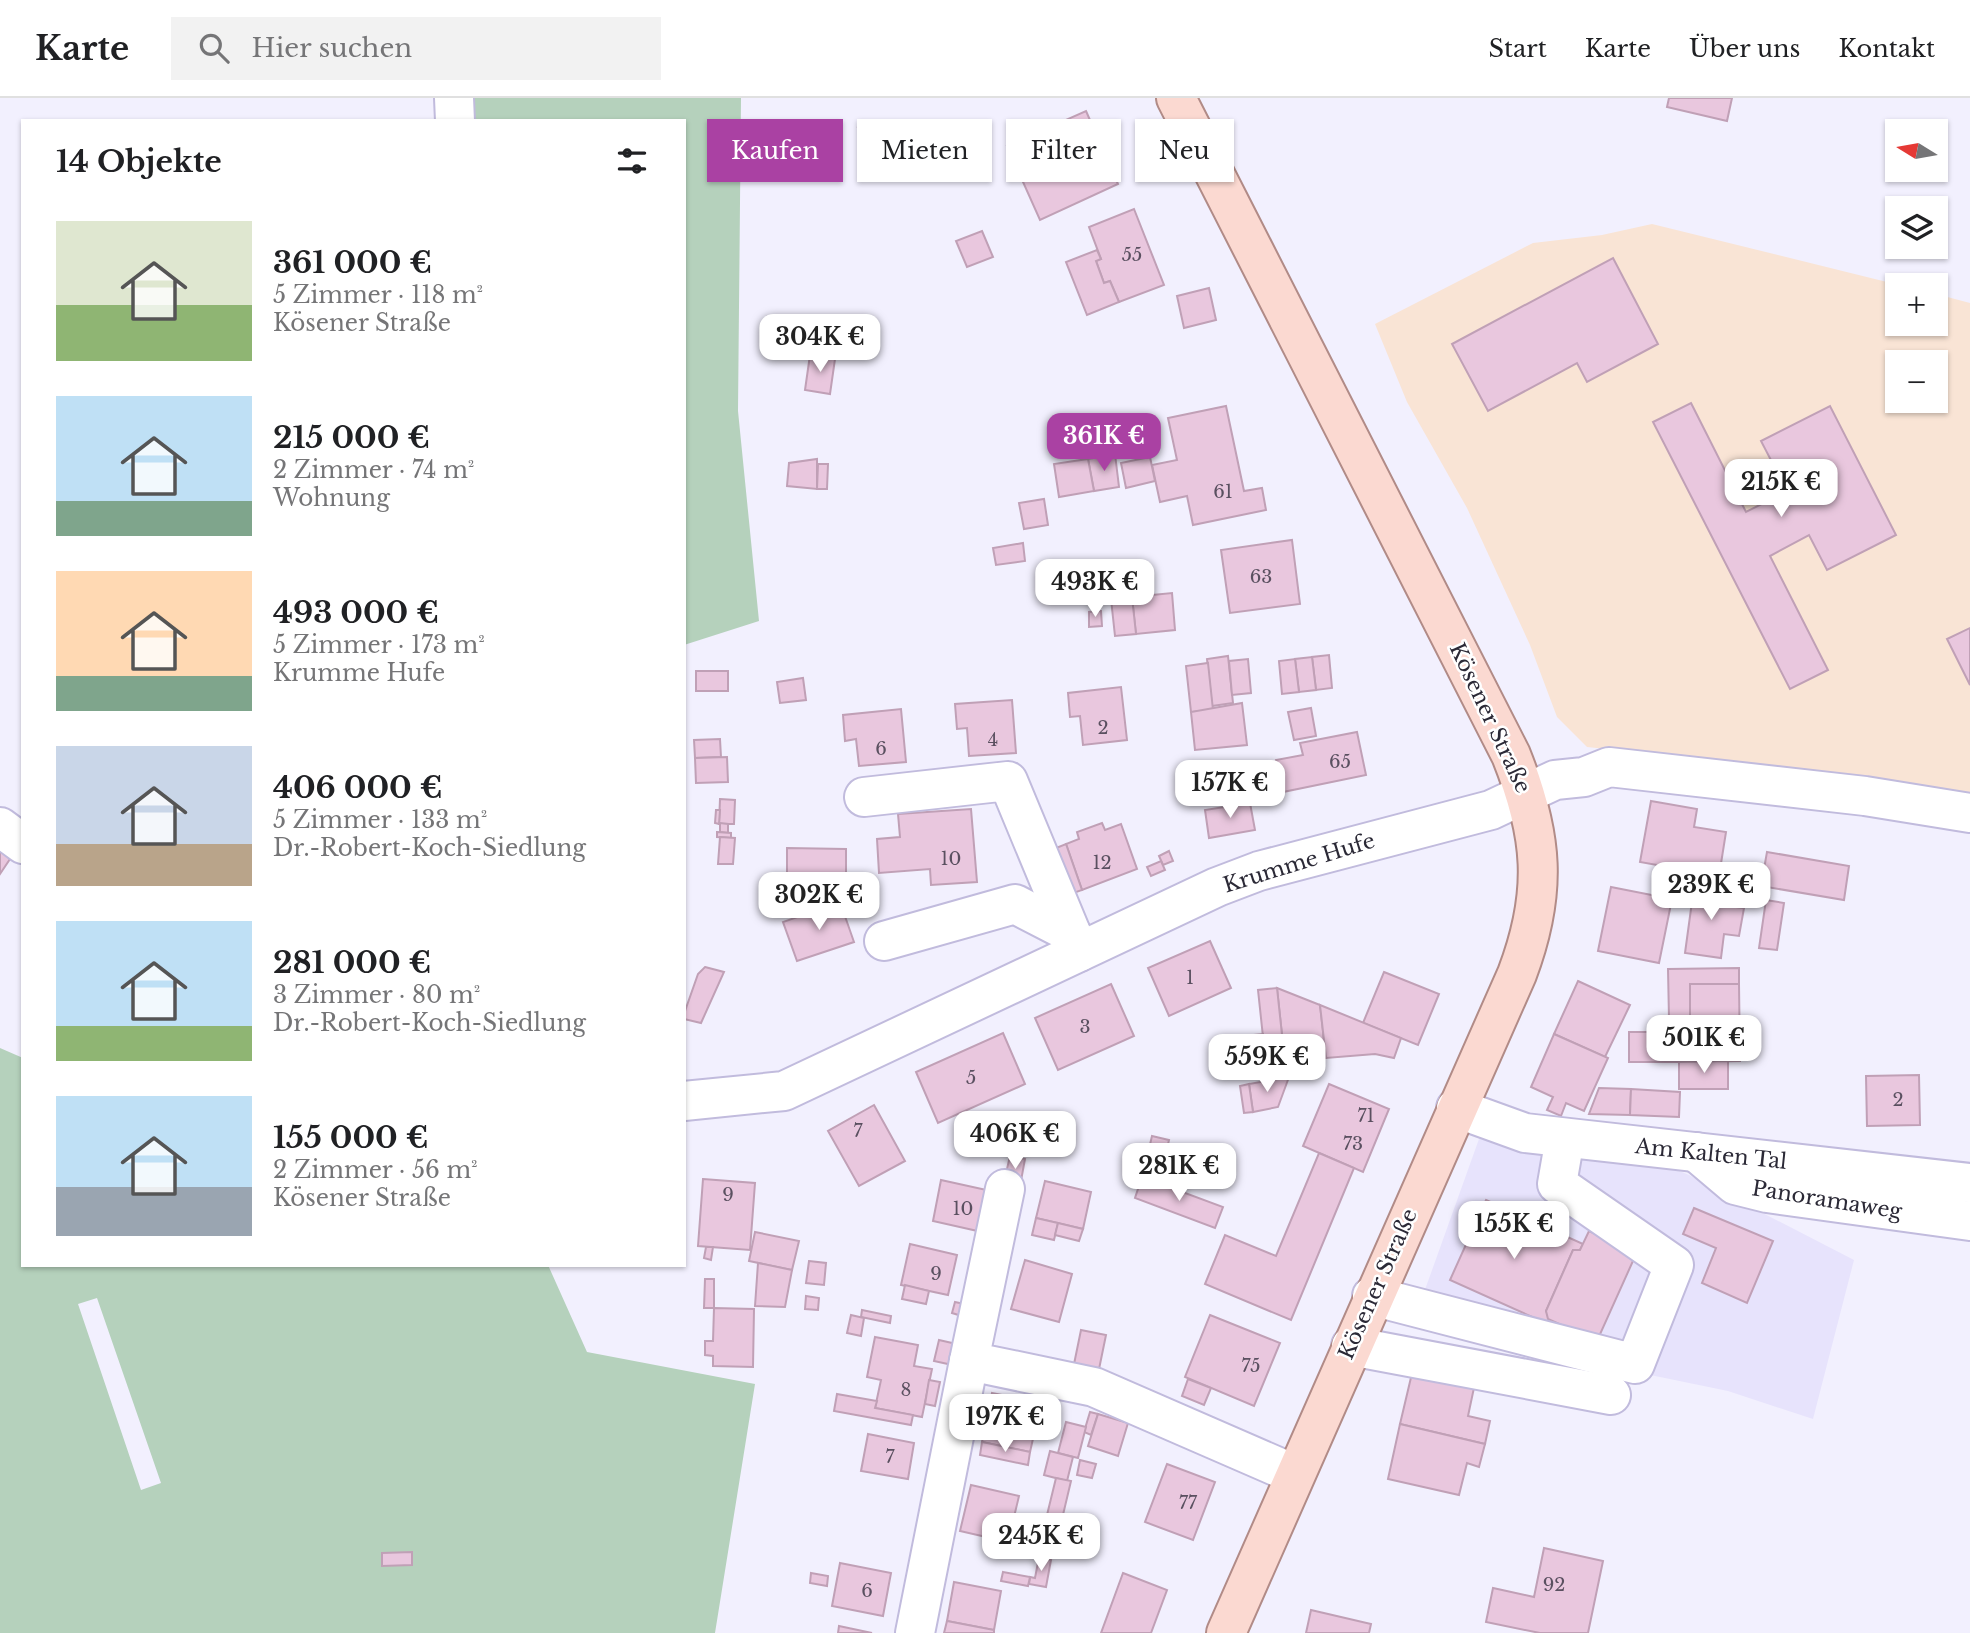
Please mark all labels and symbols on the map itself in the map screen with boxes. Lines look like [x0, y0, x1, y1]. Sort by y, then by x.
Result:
north arrow [1885, 119, 1948, 182]
house number: 55 [1122, 244, 1142, 266]
pin: 304K € [763, 314, 877, 374]
pin: 361K € [1047, 414, 1161, 473]
pin: 215K € [1724, 460, 1838, 519]
house number: 61 [1213, 481, 1233, 503]
pin: 493K € [1038, 560, 1152, 619]
house number: 63 [1250, 566, 1272, 588]
street label: Kösener Straße [1444, 639, 1536, 797]
house number: 2 [1097, 717, 1109, 739]
house number: 4 [988, 729, 998, 751]
house number: 6 [875, 738, 887, 760]
house number: 65 [1329, 751, 1351, 773]
pin: 157K € [1173, 760, 1287, 820]
street label: Krumme Hufe [1220, 828, 1378, 898]
house number: 10 [941, 848, 961, 870]
house number: 12 [1092, 852, 1112, 874]
pin: 239K € [1654, 862, 1768, 922]
pin: 302K € [762, 872, 876, 932]
house number: 1 [1186, 967, 1194, 989]
house number: 3 [1079, 1016, 1091, 1038]
pin: 501K € [1647, 1016, 1761, 1075]
pin: 559K € [1210, 1034, 1324, 1094]
house number: 5 [966, 1067, 976, 1089]
house number: 2 [1892, 1089, 1904, 1111]
house number: 71 [1357, 1105, 1375, 1127]
pin: 406K € [958, 1112, 1072, 1171]
house number: 7 [853, 1120, 863, 1142]
house number: 73 [1343, 1133, 1363, 1155]
street label: Am Kalten Tal [1633, 1133, 1788, 1175]
pin: 281K € [1122, 1144, 1236, 1203]
street label: Panoramaweg [1750, 1175, 1904, 1225]
house number: 9 [722, 1184, 734, 1206]
house number: 10 [953, 1198, 973, 1220]
pin: 155K € [1457, 1202, 1571, 1261]
street label: Kösener Straße [1333, 1205, 1423, 1363]
house number: 9 [930, 1263, 942, 1285]
house number: 75 [1241, 1355, 1261, 1377]
house number: 8 [901, 1379, 911, 1401]
pin: 197K € [948, 1394, 1062, 1454]
house number: 7 [885, 1446, 895, 1468]
house number: 77 [1179, 1492, 1198, 1514]
pin: 245K € [984, 1514, 1098, 1573]
house number: 92 [1543, 1574, 1565, 1596]
house number: 6 [861, 1580, 873, 1602]

